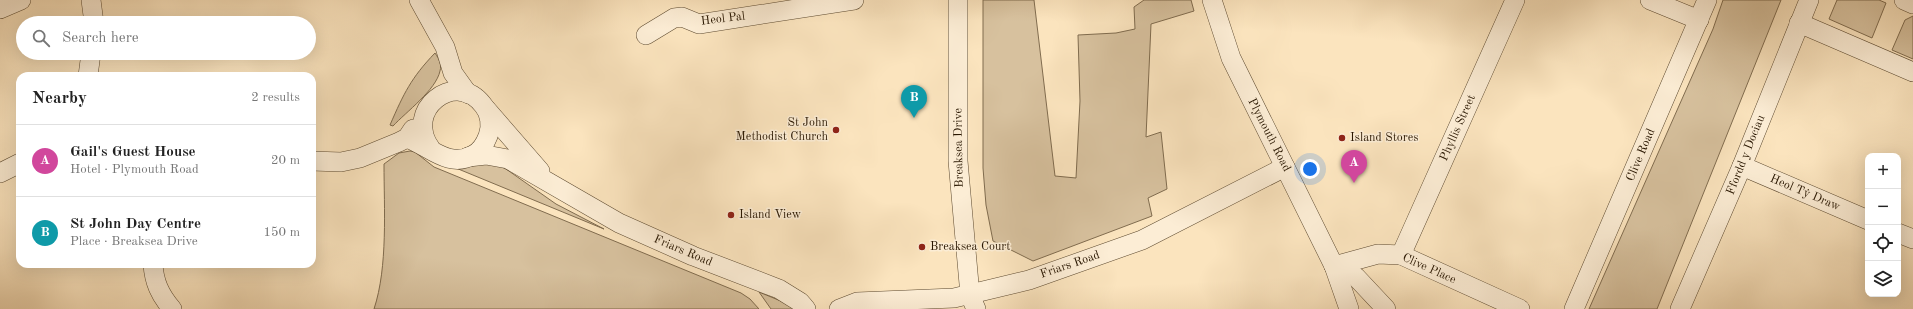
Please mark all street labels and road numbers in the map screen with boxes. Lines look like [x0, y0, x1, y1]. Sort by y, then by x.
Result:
street label: Heol Pal [700, 10, 746, 28]
street label: Phyllis Street [1438, 93, 1478, 163]
street label: Plymouth Road [1245, 96, 1293, 174]
street label: Breaksea Drive [952, 108, 966, 188]
street label: Ffordd y Dociau [1725, 113, 1768, 197]
street label: Clive Road [1625, 127, 1657, 183]
street label: Heol Tŷ Draw [1768, 173, 1843, 213]
street label: Friars Road [652, 233, 714, 269]
street label: Friars Road [1039, 249, 1101, 281]
street label: Clive Place [1400, 252, 1458, 286]

